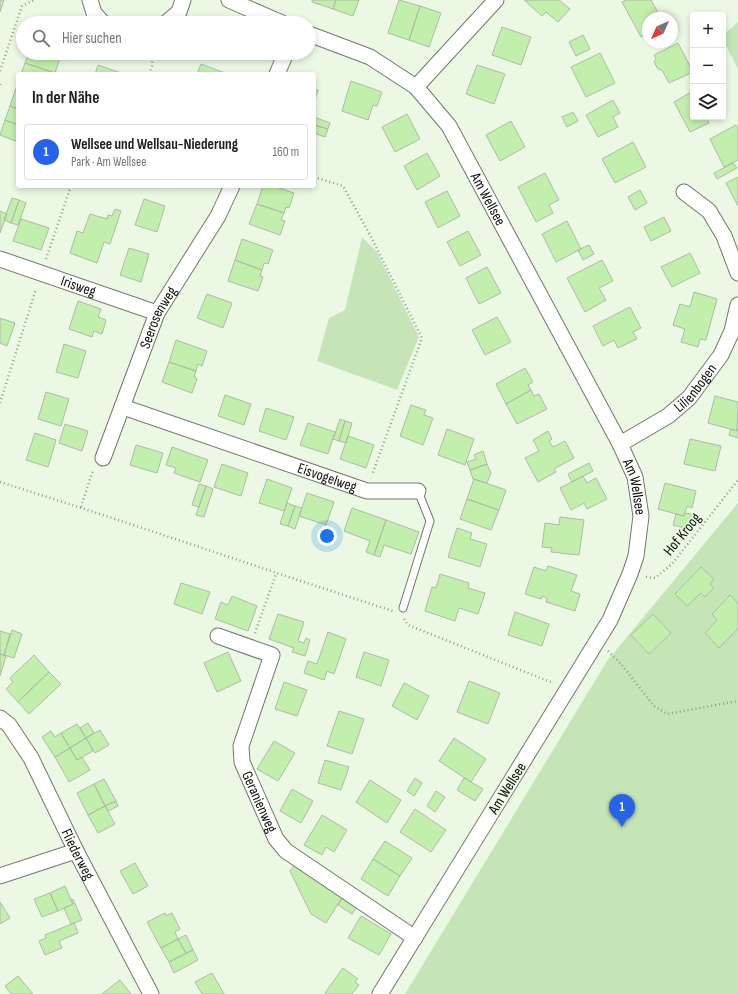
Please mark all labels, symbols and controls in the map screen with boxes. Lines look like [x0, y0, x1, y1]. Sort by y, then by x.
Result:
north arrow [642, 12, 678, 48]
map controls [690, 12, 726, 120]
button: + [690, 12, 726, 48]
search box [16, 16, 316, 60]
icon: search [30, 27, 52, 49]
text: Hier suchen [62, 29, 122, 48]
button: − [690, 48, 726, 84]
button: layers [690, 84, 726, 120]
text: In der Nähe [32, 88, 99, 108]
text: Wellsee und Wellsau-Niederung [71, 135, 238, 154]
text: 1 [43, 144, 49, 160]
text: 160 m [273, 144, 299, 160]
text: Park · Am Wellsee [71, 154, 146, 170]
street label: Am Wellsee [465, 169, 510, 229]
street label: Irisweg [58, 272, 98, 301]
street label: Seerosenweg [136, 283, 181, 351]
street label: Lilienbogen [670, 360, 721, 417]
street label: Am Wellsee [618, 455, 650, 516]
street label: Eisvogelweg [295, 459, 359, 497]
street label: Hof Kroog [659, 509, 705, 560]
your location [317, 526, 337, 546]
street label: Am Wellsee [484, 759, 531, 818]
street label: Geranienweg [237, 768, 281, 836]
pin: 1 [609, 794, 635, 827]
street label: Fliederweg [57, 826, 98, 883]

